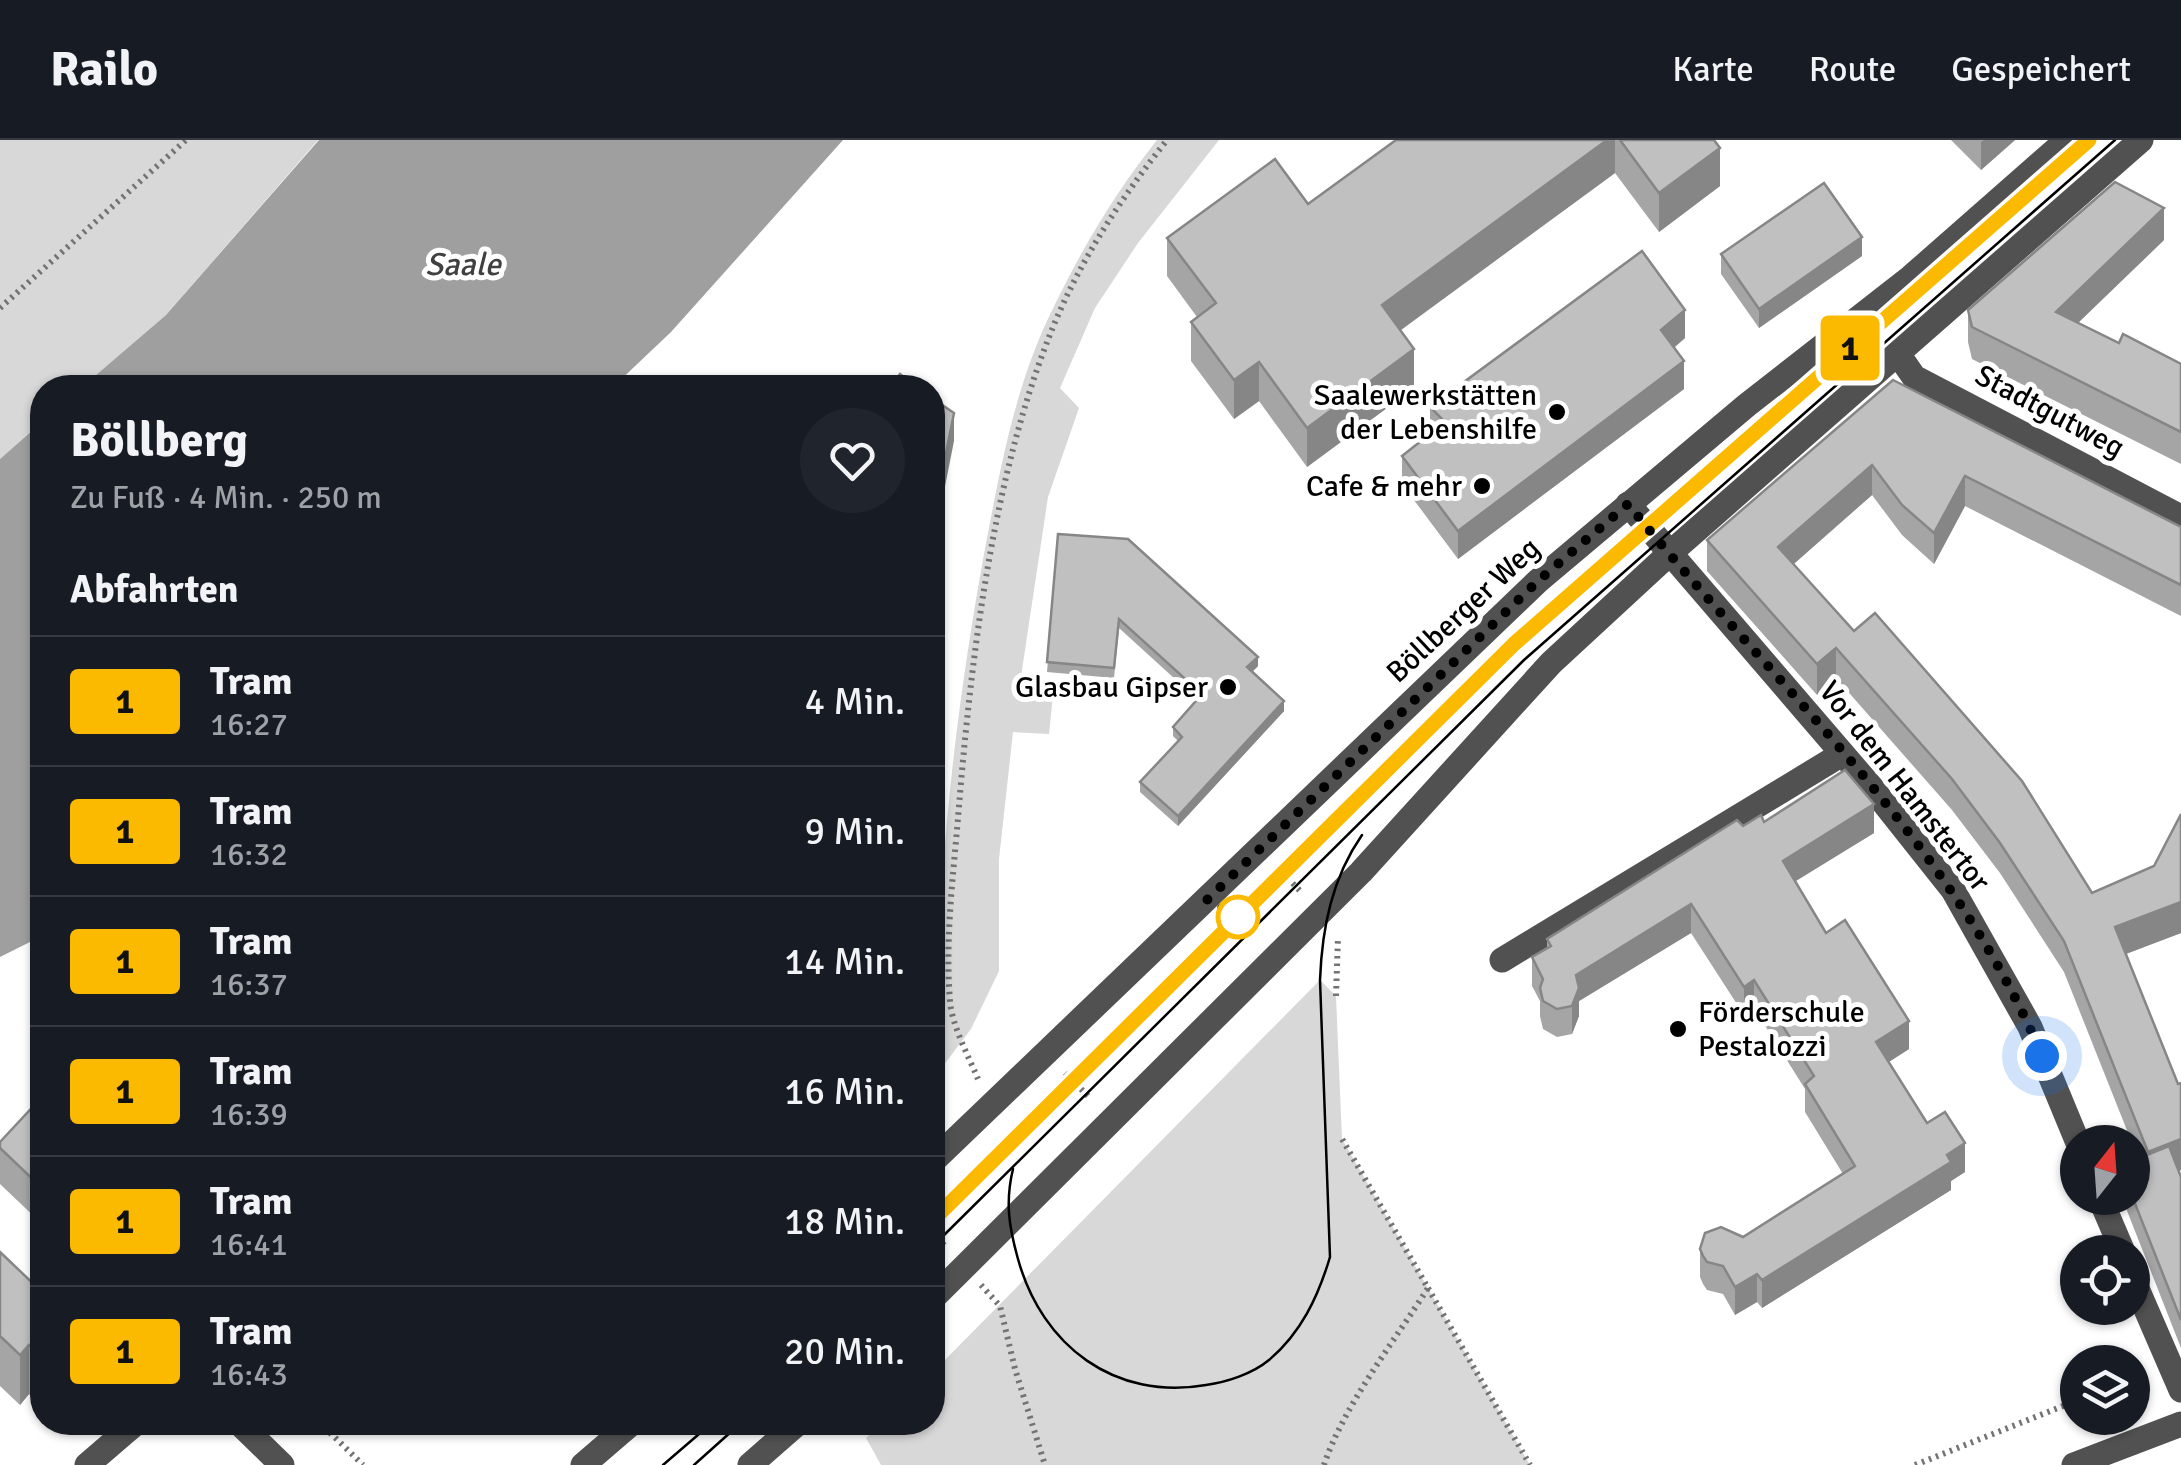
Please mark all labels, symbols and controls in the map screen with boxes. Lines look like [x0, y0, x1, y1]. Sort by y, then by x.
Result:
text: Railo [50, 40, 158, 99]
text: Karte [1672, 48, 1754, 91]
text: Route [1809, 48, 1896, 91]
text: Gespeichert [1951, 48, 2131, 91]
water label: Saale [425, 245, 503, 284]
line badge: 1 [1818, 316, 1882, 380]
text: 1 [1841, 327, 1859, 370]
street label: Stadtgutweg [1969, 357, 2131, 466]
place label: Saalewerkstätten der Lebenshilfe [1314, 377, 1537, 448]
marker: Saalewerkstätten der Lebenshilfe [1546, 401, 1568, 423]
button: heart [800, 408, 905, 513]
text: Böllberg [70, 411, 248, 470]
place label: Cafe & mehr [1306, 468, 1462, 505]
marker: Cafe & mehr [1471, 475, 1493, 497]
text: Zu Fuß · 4 Min. · 250 m [70, 478, 382, 517]
street label: Böllberger Weg [1379, 530, 1548, 691]
text: Abfahrten [70, 566, 239, 613]
text: Tram [210, 658, 293, 705]
place label: Glasbau Gipser [1015, 669, 1208, 706]
street label: Vor dem Hamstertor [1811, 674, 1998, 899]
marker: Glasbau Gipser [1217, 676, 1239, 698]
text: 4 Min. [804, 678, 905, 725]
text: 1 [116, 680, 134, 723]
text: 16:27 [210, 705, 288, 744]
text: Tram [210, 788, 293, 835]
text: 9 Min. [804, 808, 905, 855]
text: 1 [116, 810, 134, 853]
text: 16:32 [210, 835, 288, 874]
unlabelled marker [1217, 896, 1259, 938]
text: Tram [210, 918, 293, 965]
text: 14 Min. [784, 938, 905, 985]
text: 1 [116, 940, 134, 983]
text: 16:37 [210, 965, 288, 1004]
place label: Förderschule Pestalozzi [1698, 994, 1865, 1065]
marker: Förderschule Pestalozzi [1667, 1018, 1689, 1040]
your location [2017, 1031, 2067, 1081]
text: Tram [210, 1048, 293, 1095]
text: 16 Min. [784, 1068, 905, 1115]
text: 1 [116, 1070, 134, 1113]
text: 16:39 [210, 1095, 288, 1134]
north arrow [2060, 1125, 2150, 1215]
map controls [2060, 1125, 2150, 1435]
text: Tram [210, 1178, 293, 1225]
text: 18 Min. [784, 1198, 905, 1245]
text: 1 [116, 1200, 134, 1243]
text: 16:41 [210, 1225, 288, 1264]
button: locate [2060, 1235, 2150, 1325]
text: Tram [210, 1308, 293, 1355]
text: 20 Min. [784, 1328, 905, 1375]
text: 1 [116, 1330, 134, 1373]
button: layers [2060, 1345, 2150, 1435]
text: 16:43 [210, 1355, 288, 1394]

